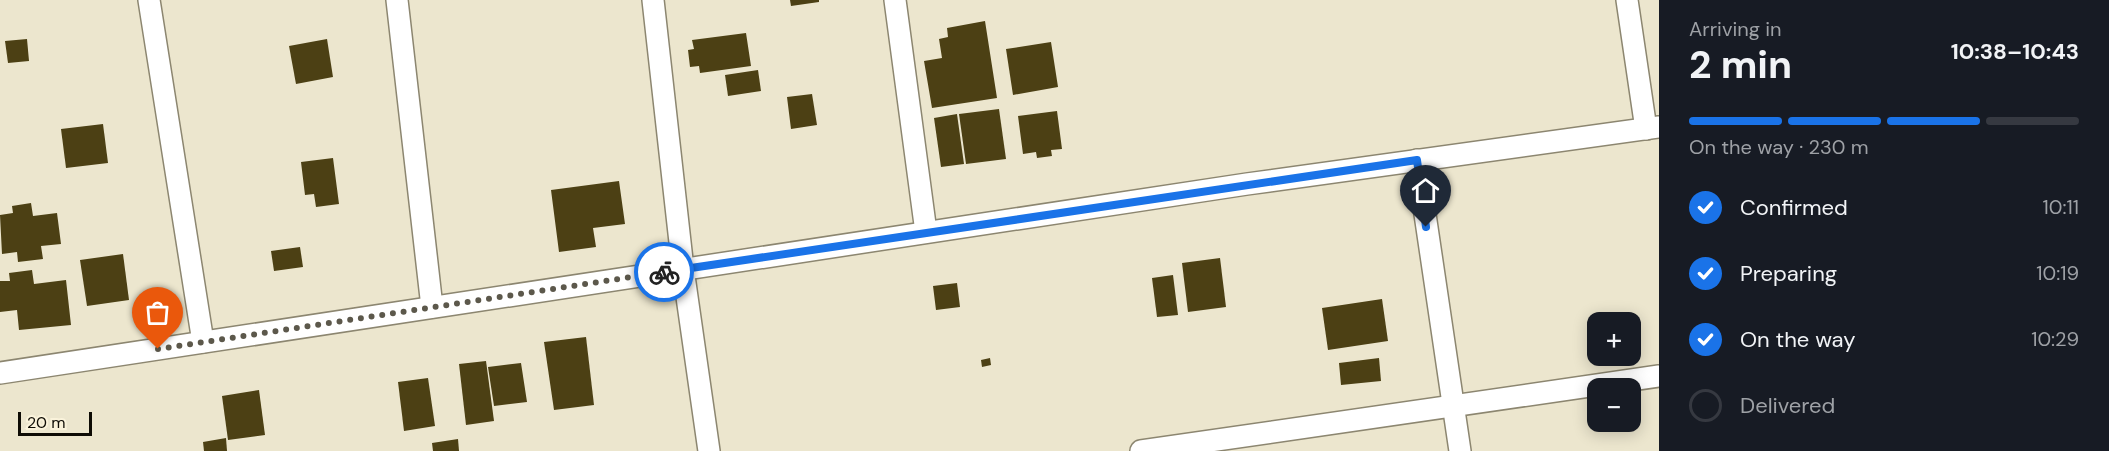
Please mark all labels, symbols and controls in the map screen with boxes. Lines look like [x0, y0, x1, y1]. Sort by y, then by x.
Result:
text: Arriving in [1689, 16, 1781, 42]
text: 10:38–10:43 [1951, 37, 2079, 66]
text: 2 min [1689, 39, 1792, 90]
text: On the way · 230 m [1689, 134, 1869, 160]
pin [1400, 165, 1451, 227]
icon: home [1409, 174, 1442, 207]
icon: check [1689, 191, 1722, 224]
text: Confirmed [1740, 193, 1848, 222]
text: 10:11 [2043, 194, 2079, 220]
courier [634, 242, 694, 302]
icon: bike [648, 256, 681, 289]
icon: check [1689, 257, 1722, 290]
text: Preparing [1740, 259, 1837, 288]
text: 10:19 [2036, 260, 2079, 286]
pin [132, 287, 183, 349]
icon: bag [141, 296, 174, 329]
map controls [1587, 312, 1641, 432]
button: + [1587, 312, 1641, 366]
icon: check [1689, 323, 1722, 356]
text: On the way [1740, 325, 1855, 354]
text: 10:29 [2031, 326, 2079, 352]
button: − [1587, 378, 1641, 432]
text: Delivered [1740, 391, 1835, 420]
scale bar [18, 409, 92, 436]
text: 20 m [27, 412, 66, 433]

